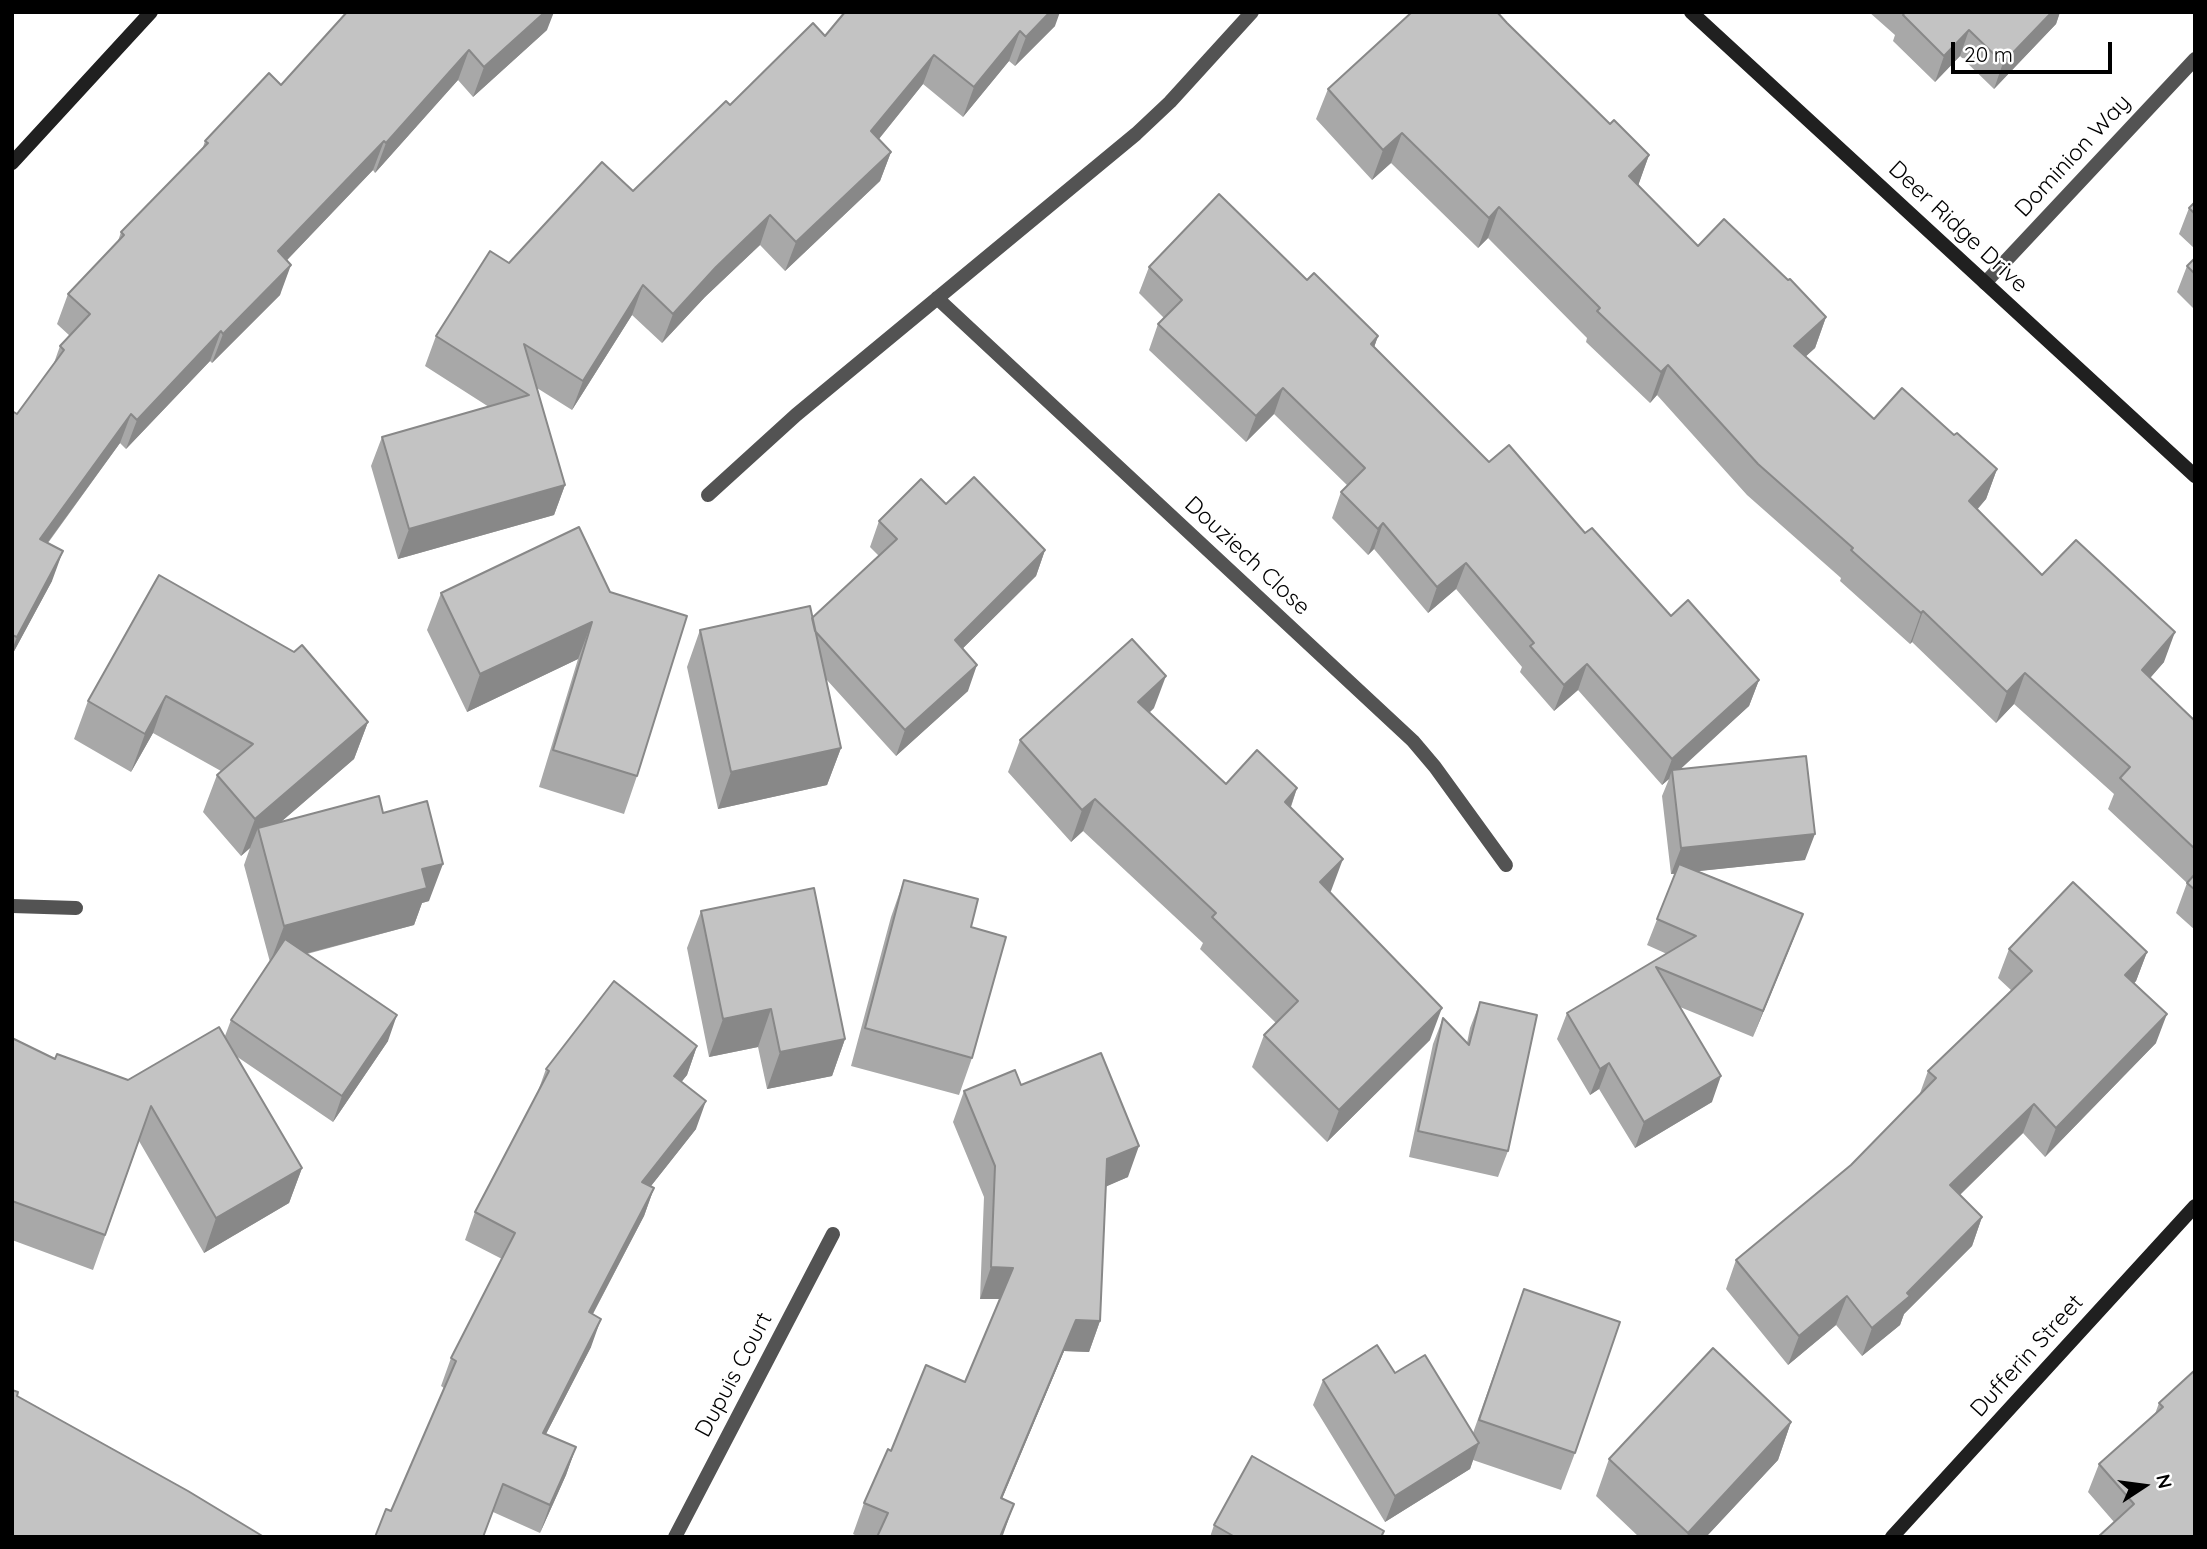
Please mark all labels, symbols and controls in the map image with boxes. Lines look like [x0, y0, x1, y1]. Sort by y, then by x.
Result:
scale bar [1955, 28, 2116, 72]
text: 20 m [1964, 41, 2013, 67]
street label: Dominion Way [2009, 89, 2137, 223]
street label: Deer Ridge Drive [1883, 155, 2033, 299]
street label: Douziech Close [1178, 491, 1316, 621]
street label: Dufferin Street [1965, 1289, 2089, 1423]
street label: Dupuis Court [690, 1308, 778, 1442]
north arrow [2109, 1451, 2179, 1521]
text: N [2151, 1472, 2178, 1491]

